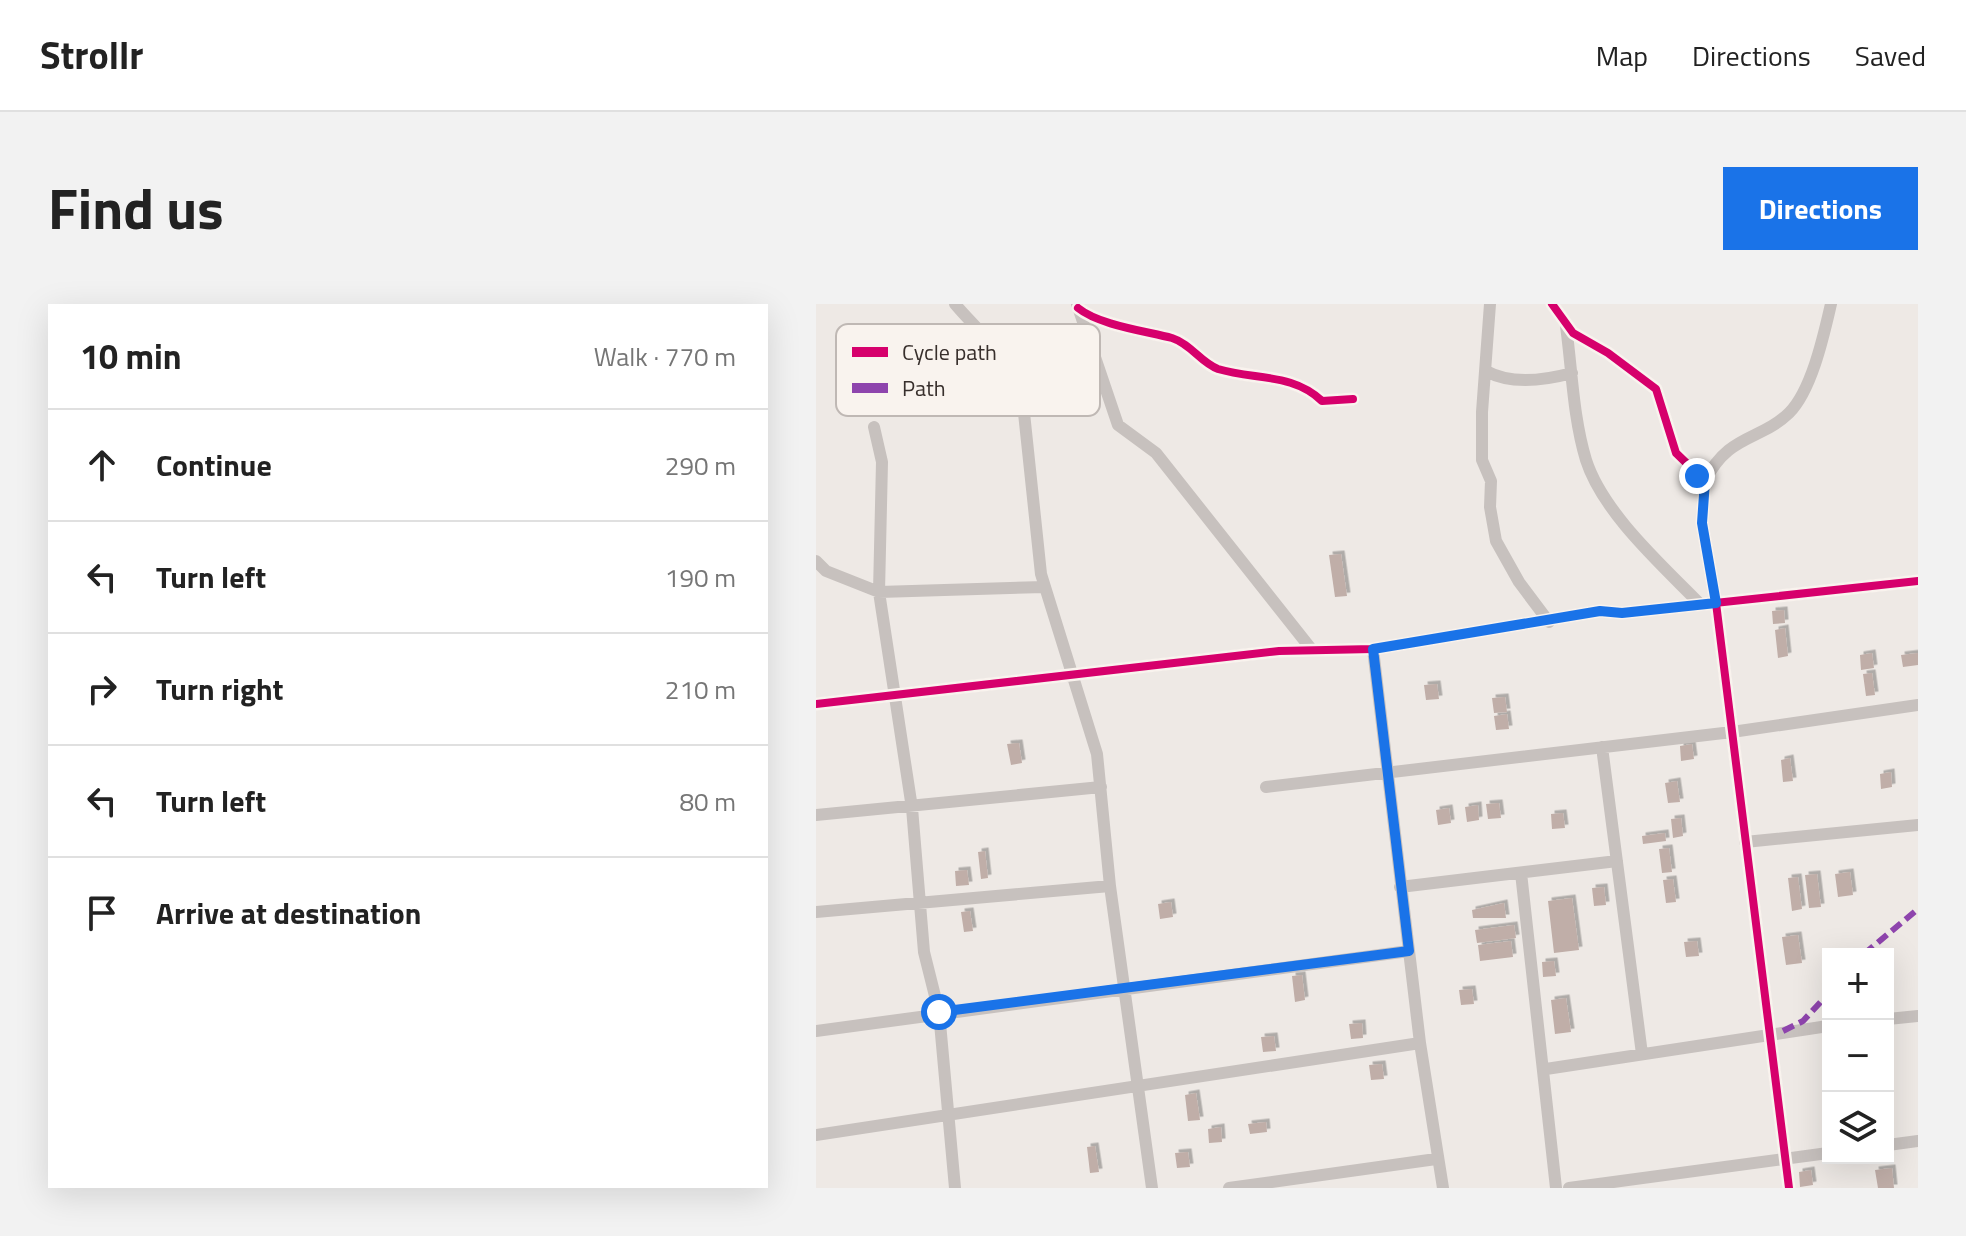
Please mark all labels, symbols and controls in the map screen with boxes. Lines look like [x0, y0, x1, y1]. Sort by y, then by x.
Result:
text: Strollr [40, 26, 143, 84]
text: Map [1596, 34, 1648, 77]
text: Directions [1692, 34, 1811, 77]
text: Saved [1855, 34, 1926, 77]
text: Find us [48, 166, 224, 251]
button: Directions [1723, 167, 1918, 250]
legend [836, 324, 1100, 416]
text: 10 min [80, 330, 182, 382]
text: Cycle path [902, 335, 997, 369]
text: Walk · 770 m [594, 337, 736, 376]
text: Path [902, 371, 946, 405]
text: Continue [156, 442, 272, 488]
icon: ahead [80, 443, 124, 487]
text: 290 m [665, 446, 736, 485]
route end [1679, 458, 1715, 494]
text: Turn left [156, 554, 266, 600]
icon: left [80, 555, 124, 599]
text: 190 m [665, 558, 736, 597]
text: Turn right [156, 666, 284, 712]
icon: right [80, 667, 124, 711]
text: 210 m [665, 670, 736, 709]
text: Turn left [156, 778, 266, 824]
icon: left [80, 779, 124, 823]
text: 80 m [679, 782, 736, 821]
text: Arrive at destination [156, 890, 421, 936]
icon: arrive [80, 891, 124, 935]
map controls [1822, 948, 1894, 1164]
button: + [1822, 948, 1894, 1020]
route start [921, 994, 957, 1030]
button: − [1822, 1020, 1894, 1092]
button: layers [1822, 1092, 1894, 1164]

